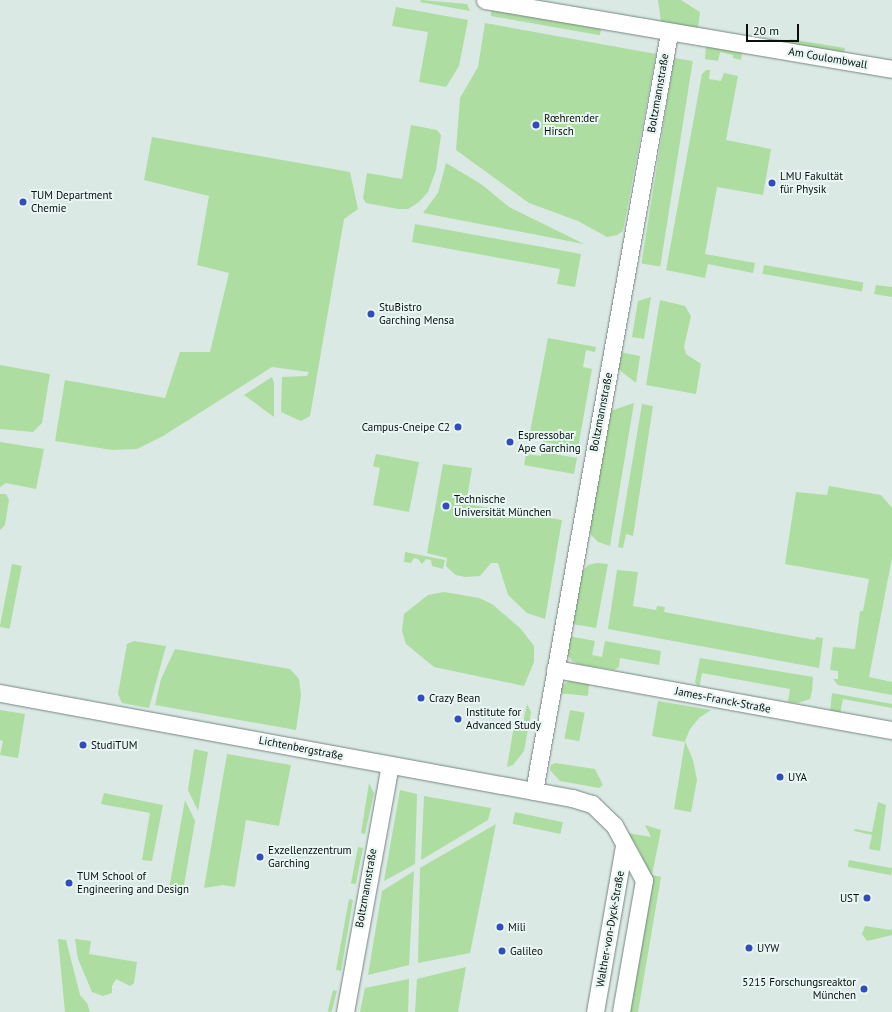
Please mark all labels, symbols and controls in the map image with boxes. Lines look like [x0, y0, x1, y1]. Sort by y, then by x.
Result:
scale bar [748, 16, 801, 42]
text: 20 m [753, 23, 779, 38]
street label: Am Coulombwall [788, 45, 868, 71]
street label: Boltzmannstraße [645, 52, 671, 134]
place label: Rœhren:der Hirsch [544, 112, 598, 138]
marker: Rœhren:der Hirsch [531, 120, 541, 130]
place label: LMU Fakultät für Physik [780, 170, 843, 196]
marker: LMU Fakultät für Physik [767, 178, 777, 188]
place label: TUM Department Chemie [31, 189, 112, 215]
marker: TUM Department Chemie [18, 197, 28, 207]
place label: StuBistro Garching Mensa [379, 301, 454, 327]
marker: StuBistro Garching Mensa [366, 309, 376, 319]
street label: Boltzmannstraße [587, 371, 615, 453]
place label: Campus-Cneipe C2 [362, 420, 450, 434]
marker: Campus-Cneipe C2 [453, 422, 463, 432]
place label: Espressobar Ape Garching [518, 429, 581, 455]
marker: Espressobar Ape Garching [505, 437, 515, 447]
place label: Technische Universität München [454, 493, 551, 519]
marker: Technische Universität München [441, 501, 451, 511]
street label: James-Franck-Straße [674, 684, 772, 716]
place label: Crazy Bean [429, 691, 481, 705]
marker: Crazy Bean [416, 693, 426, 703]
place label: Institute for Advanced Study [466, 706, 541, 732]
marker: Institute for Advanced Study [453, 714, 463, 724]
street label: Lichtenbergstraße [258, 733, 344, 763]
place label: StudiTUM [91, 738, 137, 752]
marker: StudiTUM [78, 740, 88, 750]
place label: UYA [788, 770, 807, 784]
marker: UYA [775, 772, 785, 782]
place label: Exzellenzzentrum Garching [268, 844, 352, 870]
street label: Boltzmannstraße [353, 847, 379, 929]
marker: Exzellenzzentrum Garching [255, 852, 265, 862]
place label: TUM School of Engineering and Design [77, 870, 189, 896]
street label: Walther-von-Dyck-Straße [593, 870, 627, 988]
marker: TUM School of Engineering and Design [64, 878, 74, 888]
place label: UST [840, 891, 859, 905]
marker: UST [862, 893, 872, 903]
place label: Mili [508, 920, 526, 934]
marker: Mili [495, 922, 505, 932]
place label: UYW [757, 941, 779, 955]
marker: UYW [744, 943, 754, 953]
place label: Galileo [510, 944, 543, 958]
marker: Galileo [497, 946, 507, 956]
place label: 5215 Forschungsreaktor München [742, 976, 856, 1002]
marker: 5215 Forschungsreaktor München [859, 984, 869, 994]

